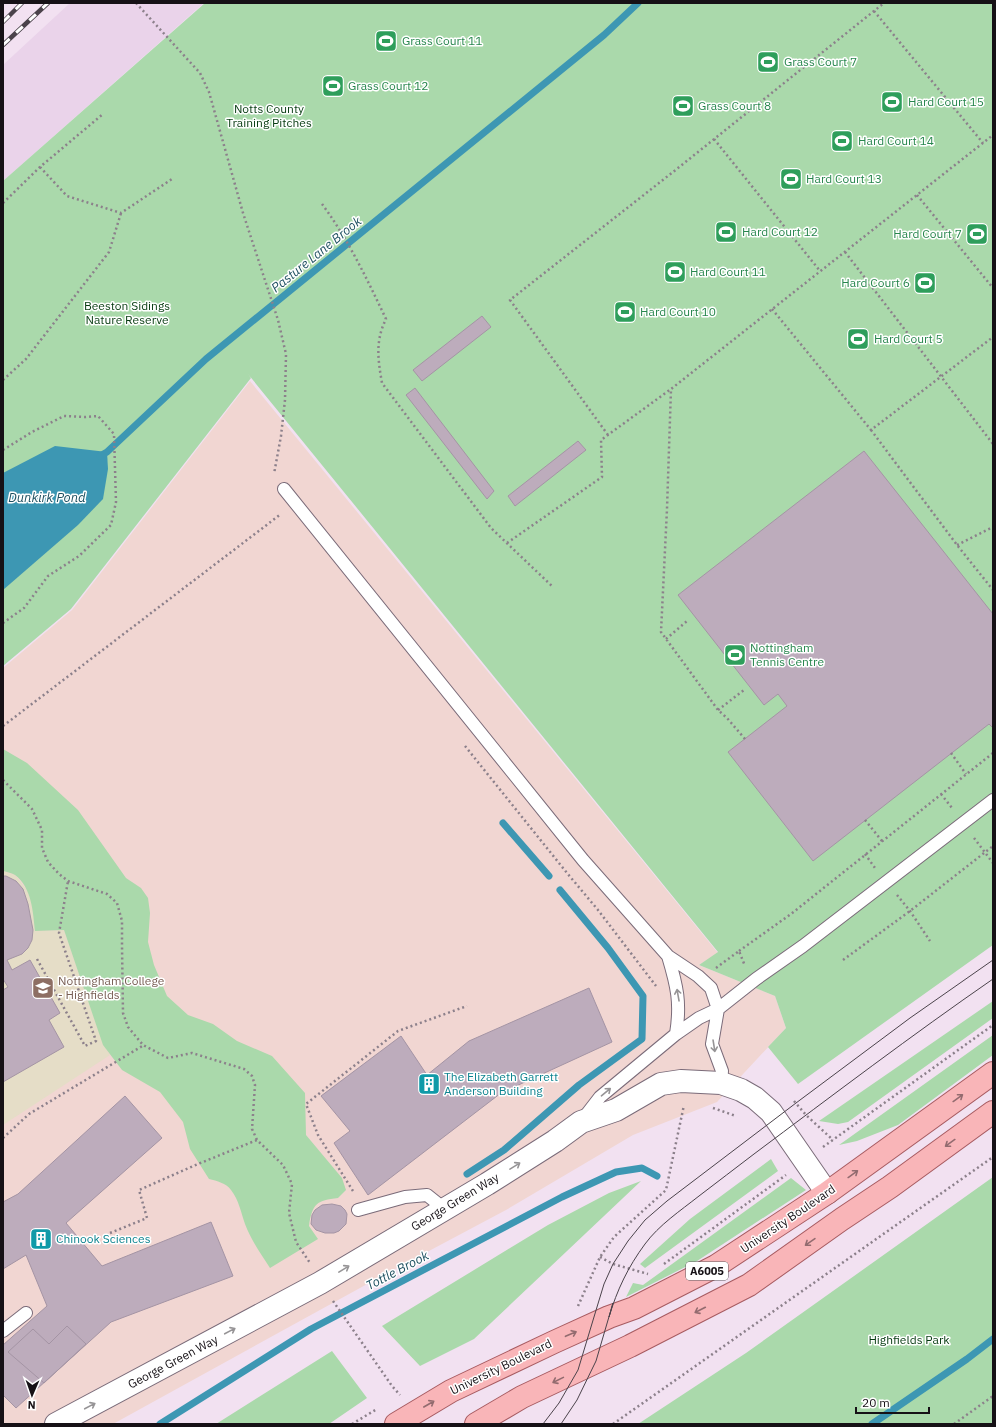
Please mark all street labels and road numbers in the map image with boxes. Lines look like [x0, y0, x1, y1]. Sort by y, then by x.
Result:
street label: George Green Way [408, 1169, 501, 1234]
street label: University Boulevard [737, 1181, 838, 1256]
road number: A6005 [686, 1262, 728, 1280]
street label: George Green Way [125, 1331, 220, 1392]
street label: University Boulevard [447, 1335, 554, 1398]

